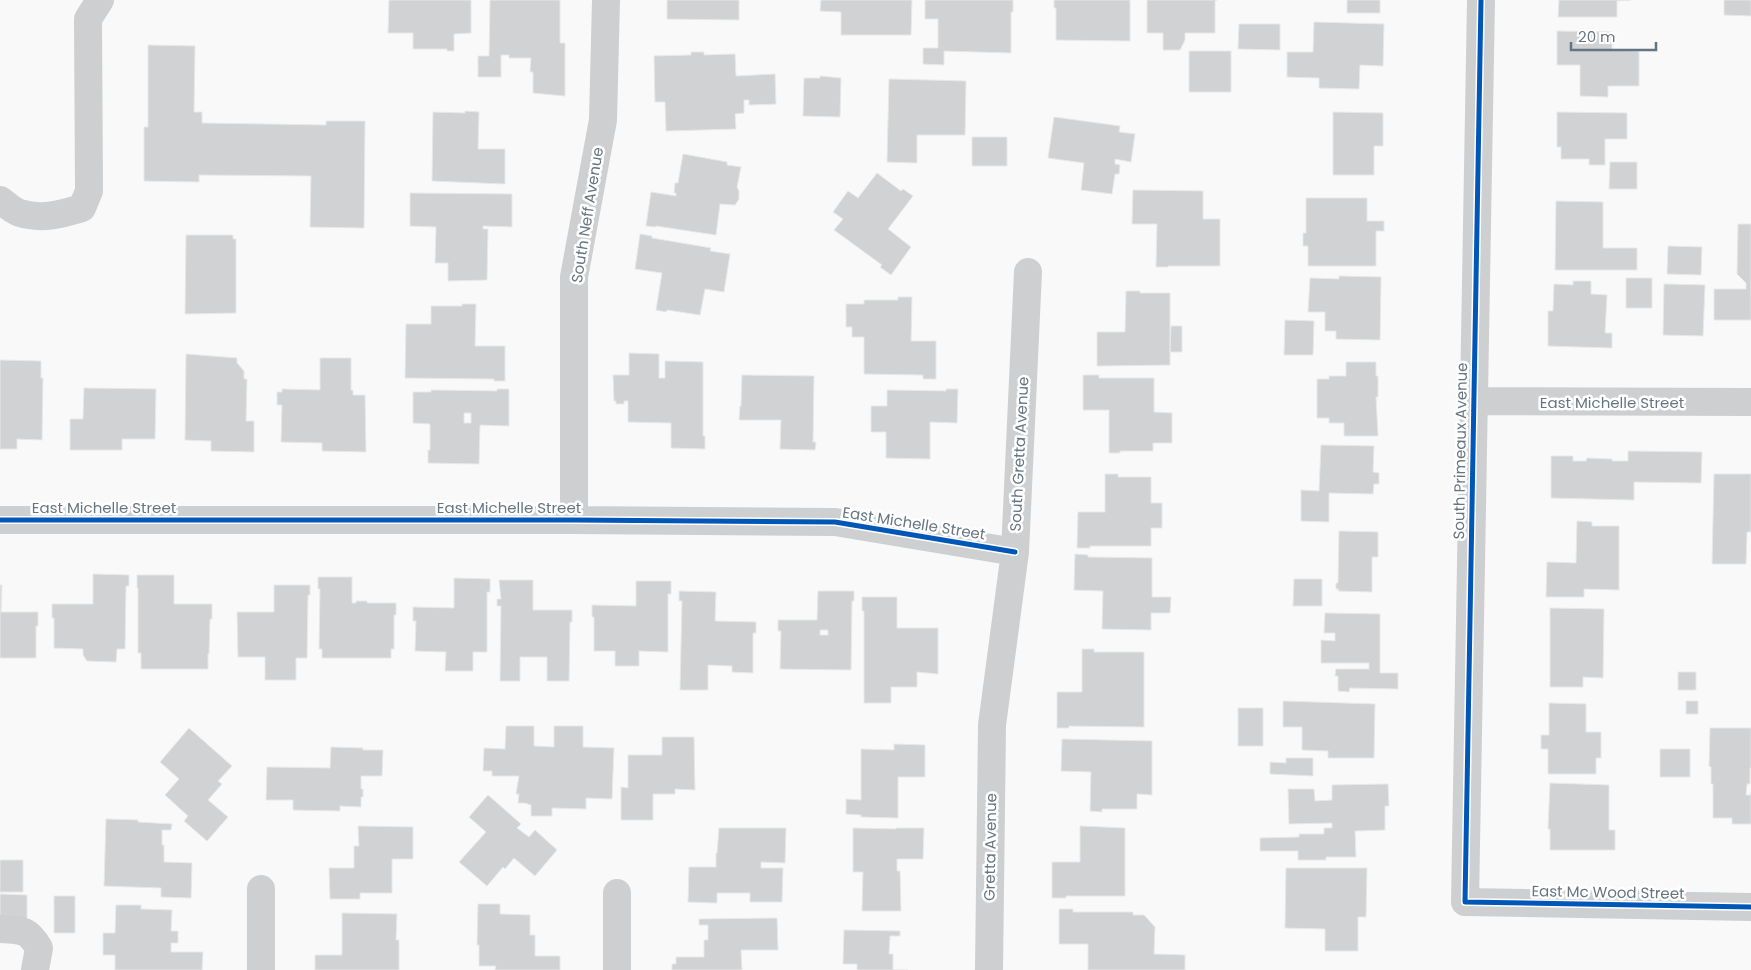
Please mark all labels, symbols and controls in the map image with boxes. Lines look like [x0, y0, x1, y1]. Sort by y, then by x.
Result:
scale bar [1571, 20, 1656, 52]
text: 20 m [1578, 26, 1616, 47]
street label: South Neff Avenue [566, 146, 608, 284]
street label: South Primeaux Avenue [1448, 362, 1472, 540]
street label: South Gretta Avenue [1004, 376, 1034, 532]
street label: East Michelle Street [1540, 392, 1684, 413]
street label: East Michelle Street [32, 497, 176, 518]
street label: East Michelle Street [437, 497, 581, 518]
street label: East Michelle Street [841, 501, 987, 545]
street label: Gretta Avenue [979, 793, 1001, 901]
street label: East Mc Wood Street [1531, 880, 1685, 904]

